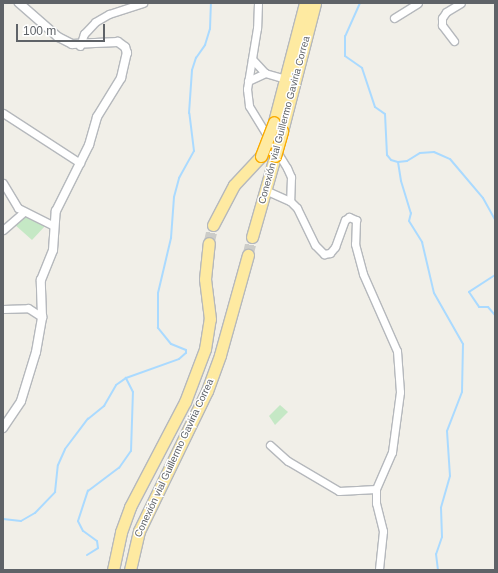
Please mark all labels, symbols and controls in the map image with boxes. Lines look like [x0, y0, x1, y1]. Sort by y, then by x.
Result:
scale bar [18, 16, 107, 42]
text: 100 m [23, 24, 56, 38]
street label: Conexión vial Guillermo Gaviria Correa [256, 35, 312, 205]
street label: Conexión vial Guillermo Gaviria Correa [132, 377, 216, 539]

